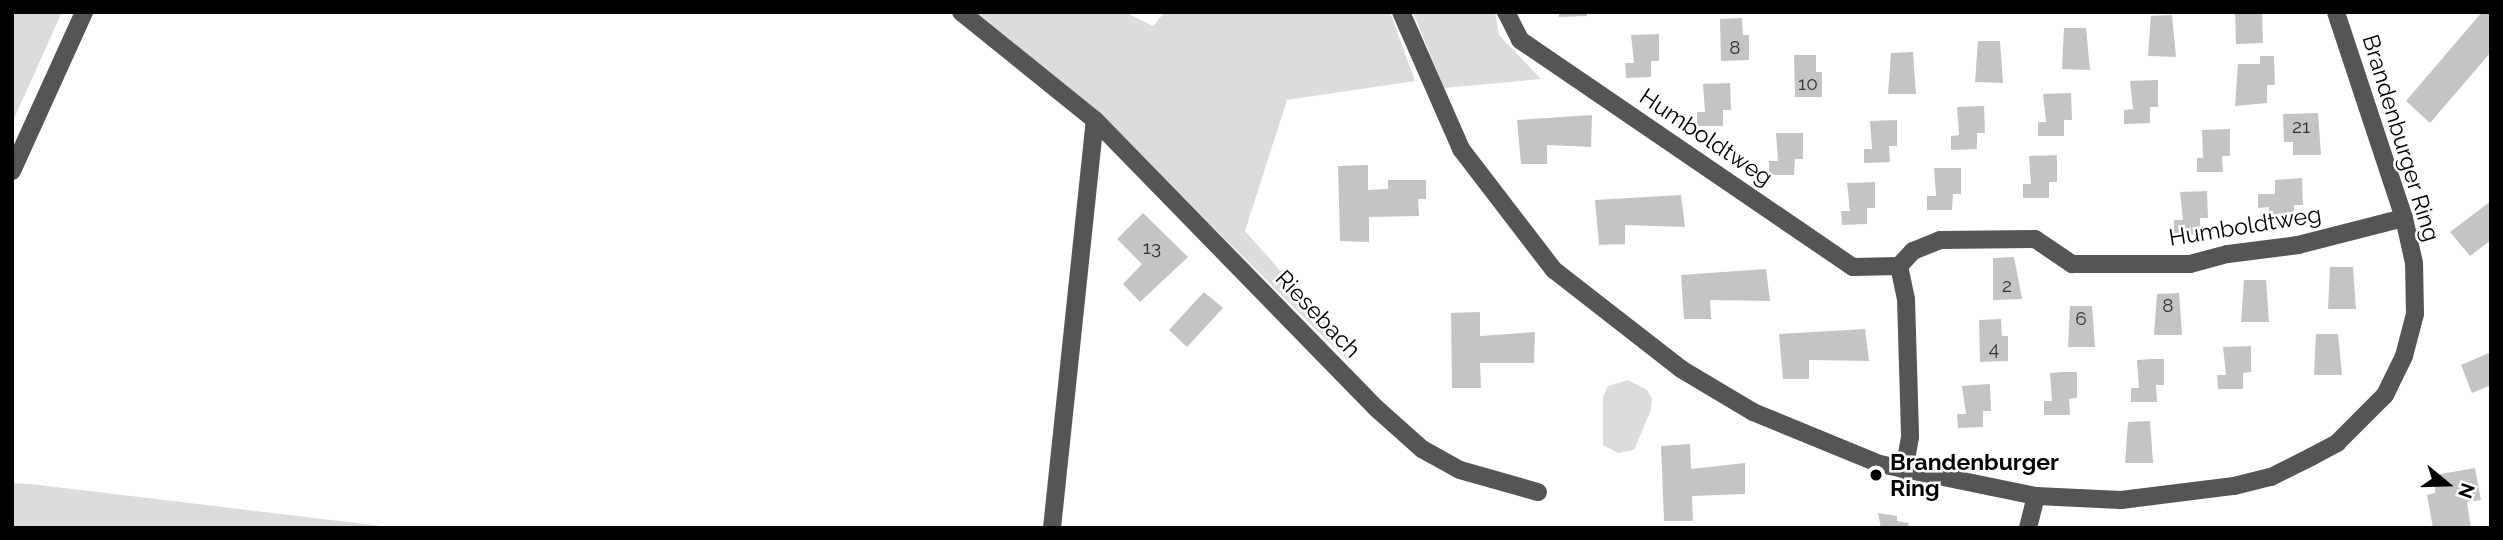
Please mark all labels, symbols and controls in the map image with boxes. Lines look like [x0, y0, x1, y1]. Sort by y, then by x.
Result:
street label: Brandenburger Ring [2356, 31, 2446, 245]
house number: 8 [1729, 37, 1741, 59]
house number: 10 [1798, 73, 1818, 95]
street label: Humboldtweg [1634, 83, 1778, 191]
house number: 21 [2292, 116, 2310, 138]
street label: Humboldtweg [2167, 200, 2323, 252]
house number: 13 [1143, 237, 1161, 259]
street label: Riesebach [1270, 265, 1366, 363]
house number: 2 [2002, 275, 2012, 297]
house number: 8 [2162, 295, 2174, 317]
house number: 6 [2075, 308, 2087, 330]
house number: 4 [1989, 338, 1999, 360]
place label: Brandenburger Ring [1890, 448, 2059, 502]
north arrow [2412, 449, 2482, 519]
marker: Brandenburger Ring [1868, 467, 1884, 483]
text: N [2454, 480, 2480, 501]

